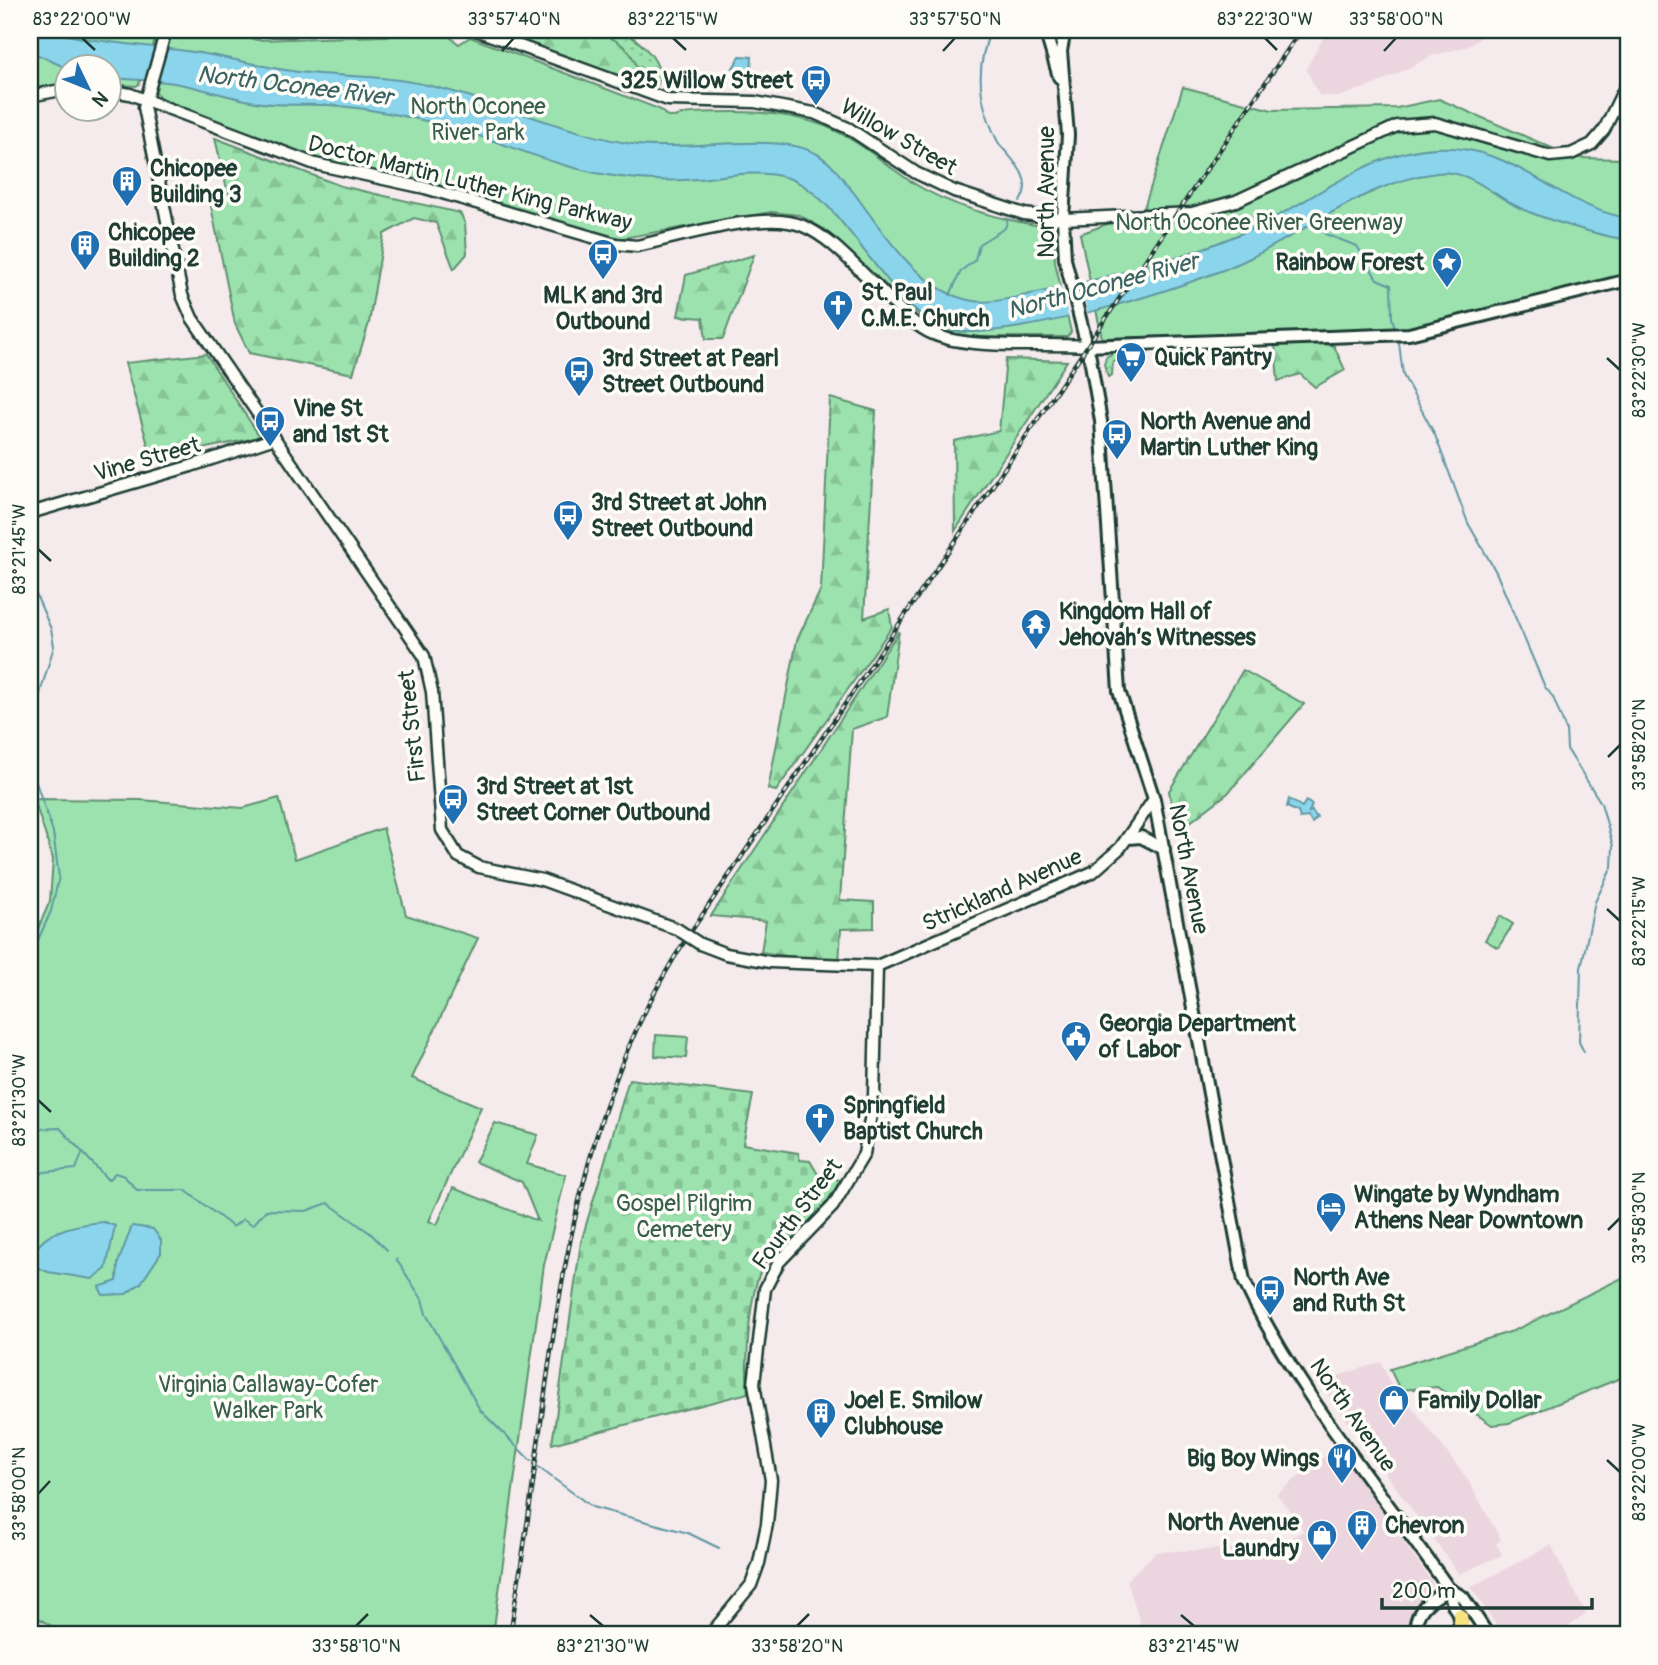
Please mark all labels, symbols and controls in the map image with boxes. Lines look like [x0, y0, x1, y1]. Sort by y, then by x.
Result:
text: 83°22'00"W [33, 8, 131, 31]
text: 33°57'40"N [467, 8, 561, 31]
text: 83°22'15"W [628, 8, 718, 31]
text: 33°57'50"N [909, 8, 1001, 31]
text: 83°22'30"W [1217, 8, 1313, 31]
text: 33°58'00"N [1349, 8, 1443, 31]
north arrow [52, 52, 122, 122]
water label: North Oconee River [196, 60, 398, 113]
bus stop icon: 325 Willow Street [799, 63, 833, 107]
place label: 325 Willow Street [620, 66, 794, 95]
text: N [86, 86, 113, 112]
park label: North Oconee River Park [410, 92, 546, 147]
street label: Willow Street [836, 92, 963, 182]
street label: North Avenue [1032, 125, 1061, 258]
street label: Doctor Martin Luther King Parkway [305, 129, 635, 237]
place label: Chicopee Building 3 [150, 154, 242, 209]
building icon: Chicopee Building 3 [110, 164, 144, 208]
park label: North Oconee River Greenway [1115, 208, 1403, 237]
place label: Chicopee Building 2 [108, 218, 200, 273]
building icon: Chicopee Building 2 [68, 228, 102, 272]
bus stop icon: MLK and 3rd Outbound [586, 237, 620, 281]
place icon: Rainbow Forest [1430, 245, 1464, 289]
water label: North Oconee River [1004, 246, 1205, 325]
place label: Rainbow Forest [1275, 248, 1425, 277]
place label: St. Paul C.M.E. Church [861, 278, 990, 333]
place label: MLK and 3rd Outbound [543, 281, 663, 336]
church icon: St. Paul C.M.E. Church [821, 288, 855, 332]
text: 83°22'30"W [1628, 322, 1651, 418]
supermarket icon: Quick Pantry [1114, 340, 1148, 384]
place label: Quick Pantry [1154, 343, 1272, 372]
place label: 3rd Street at Pearl Street Outbound [602, 344, 779, 399]
bus stop icon: 3rd Street at Pearl Street Outbound [562, 354, 596, 398]
place label: Vine St and 1st St [293, 394, 389, 449]
bus stop icon: Vine St and 1st St [253, 404, 287, 448]
place label: North Avenue and Martin Luther King [1140, 407, 1318, 462]
bus stop icon: North Avenue and Martin Luther King [1100, 417, 1134, 461]
street label: Vine Street [90, 430, 204, 488]
place label: 3rd Street at John Street Outbound [591, 488, 767, 543]
bus stop icon: 3rd Street at John Street Outbound [551, 498, 585, 542]
text: 83°21'45"W [8, 504, 31, 594]
place label: Kingdom Hall of Jehovah’s Witnesses [1059, 597, 1257, 652]
temple icon: Kingdom Hall of Jehovah’s Witnesses [1019, 607, 1053, 651]
street label: First Street [392, 668, 432, 784]
text: 33°58'20"N [1628, 699, 1651, 791]
place label: 3rd Street at 1st Street Corner Outbound [476, 772, 711, 827]
bus stop icon: 3rd Street at 1st Street Corner Outbound [436, 782, 470, 826]
street label: North Avenue [1162, 802, 1216, 937]
street label: Strickland Avenue [918, 842, 1087, 938]
text: 83°22'15"W [1628, 876, 1651, 966]
place label: Georgia Department of Labor [1098, 1009, 1296, 1064]
public building icon: Georgia Department of Labor [1059, 1019, 1093, 1063]
text: 83°21'30"W [8, 1054, 31, 1146]
place label: Springfield Baptist Church [843, 1091, 983, 1146]
church icon: Springfield Baptist Church [803, 1101, 837, 1145]
street label: Fourth Street [746, 1152, 849, 1276]
text: 33°58'30"N [1628, 1172, 1651, 1264]
place label: Wingate by Wyndham Athens Near Downtown [1354, 1180, 1583, 1235]
park label: Gospel Pilgrim Cemetery [616, 1189, 752, 1244]
hotel icon: Wingate by Wyndham Athens Near Downtown [1314, 1190, 1348, 1234]
place label: North Ave and Ruth St [1293, 1263, 1406, 1318]
bus stop icon: North Ave and Ruth St [1253, 1273, 1287, 1317]
street label: North Avenue [1303, 1353, 1403, 1478]
park label: Virginia Callaway-Cofer Walker Park [158, 1370, 378, 1425]
shop icon: Family Dollar [1377, 1383, 1411, 1427]
place label: Joel E. Smilow Clubhouse [844, 1386, 983, 1441]
place label: Family Dollar [1417, 1386, 1542, 1415]
building icon: Joel E. Smilow Clubhouse [804, 1396, 838, 1440]
text: 83°22'00"W [1628, 1423, 1651, 1521]
restaurant icon: Big Boy Wings [1325, 1441, 1359, 1485]
place label: Big Boy Wings [1187, 1444, 1320, 1473]
text: 33°58'00"N [8, 1447, 31, 1541]
place label: North Avenue Laundry [1167, 1508, 1300, 1563]
building icon: Chevron [1345, 1508, 1379, 1552]
place label: Chevron [1385, 1511, 1465, 1540]
shop icon: North Avenue Laundry [1305, 1518, 1339, 1562]
scale bar [1382, 1567, 1592, 1611]
text: 200 m [1392, 1578, 1456, 1605]
text: 33°58'10"N [311, 1635, 401, 1658]
text: 83°21'30"W [557, 1635, 649, 1658]
text: 33°58'20"N [751, 1635, 843, 1658]
text: 83°21'45"W [1149, 1635, 1239, 1658]

